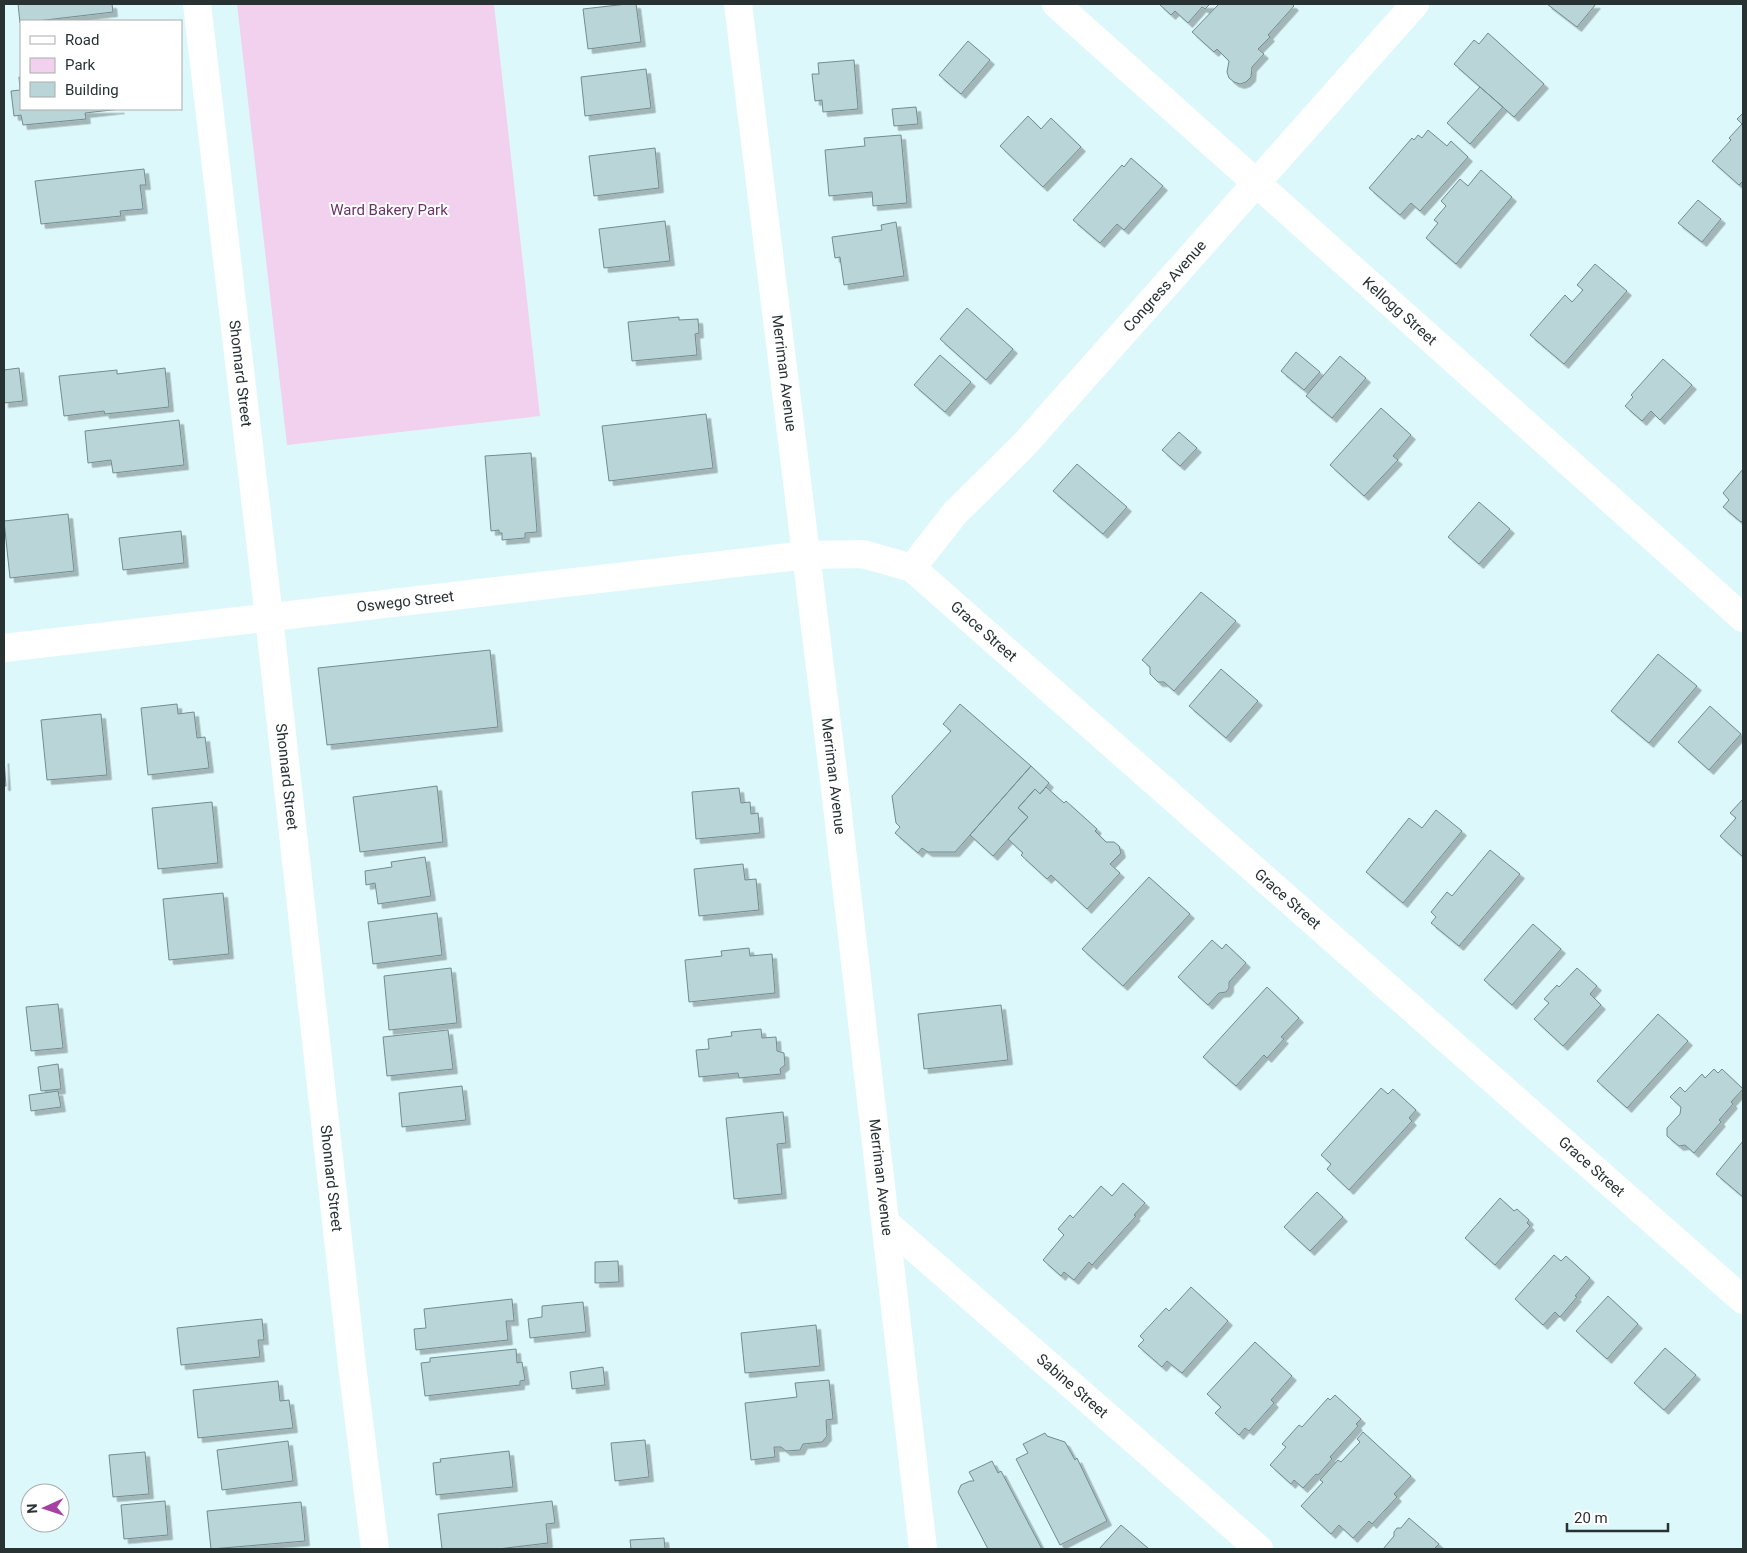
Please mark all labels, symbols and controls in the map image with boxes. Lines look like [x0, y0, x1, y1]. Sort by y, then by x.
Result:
legend [20, 20, 182, 110]
text: Road [65, 31, 99, 49]
text: Park [65, 56, 96, 74]
text: Building [65, 81, 119, 99]
park label: Ward Bakery Park [330, 201, 448, 219]
street label: Congress Avenue [1119, 237, 1210, 336]
street label: Kellogg Street [1359, 273, 1441, 349]
street label: Merriman Avenue [768, 314, 800, 432]
street label: Shonnard Street [225, 319, 256, 428]
street label: Oswego Street [356, 587, 455, 616]
street label: Grace Street [947, 597, 1021, 665]
street label: Merriman Avenue [818, 717, 849, 836]
street label: Shonnard Street [272, 722, 302, 831]
street label: Grace Street [1251, 865, 1325, 933]
street label: Merriman Avenue [865, 1118, 897, 1237]
street label: Shonnard Street [316, 1124, 346, 1233]
street label: Grace Street [1555, 1133, 1629, 1201]
street label: Sabine Street [1033, 1350, 1112, 1422]
north arrow [20, 1483, 70, 1533]
scale bar [1567, 1500, 1668, 1532]
text: N [24, 1503, 40, 1514]
text: 20 m [1574, 1509, 1608, 1527]

